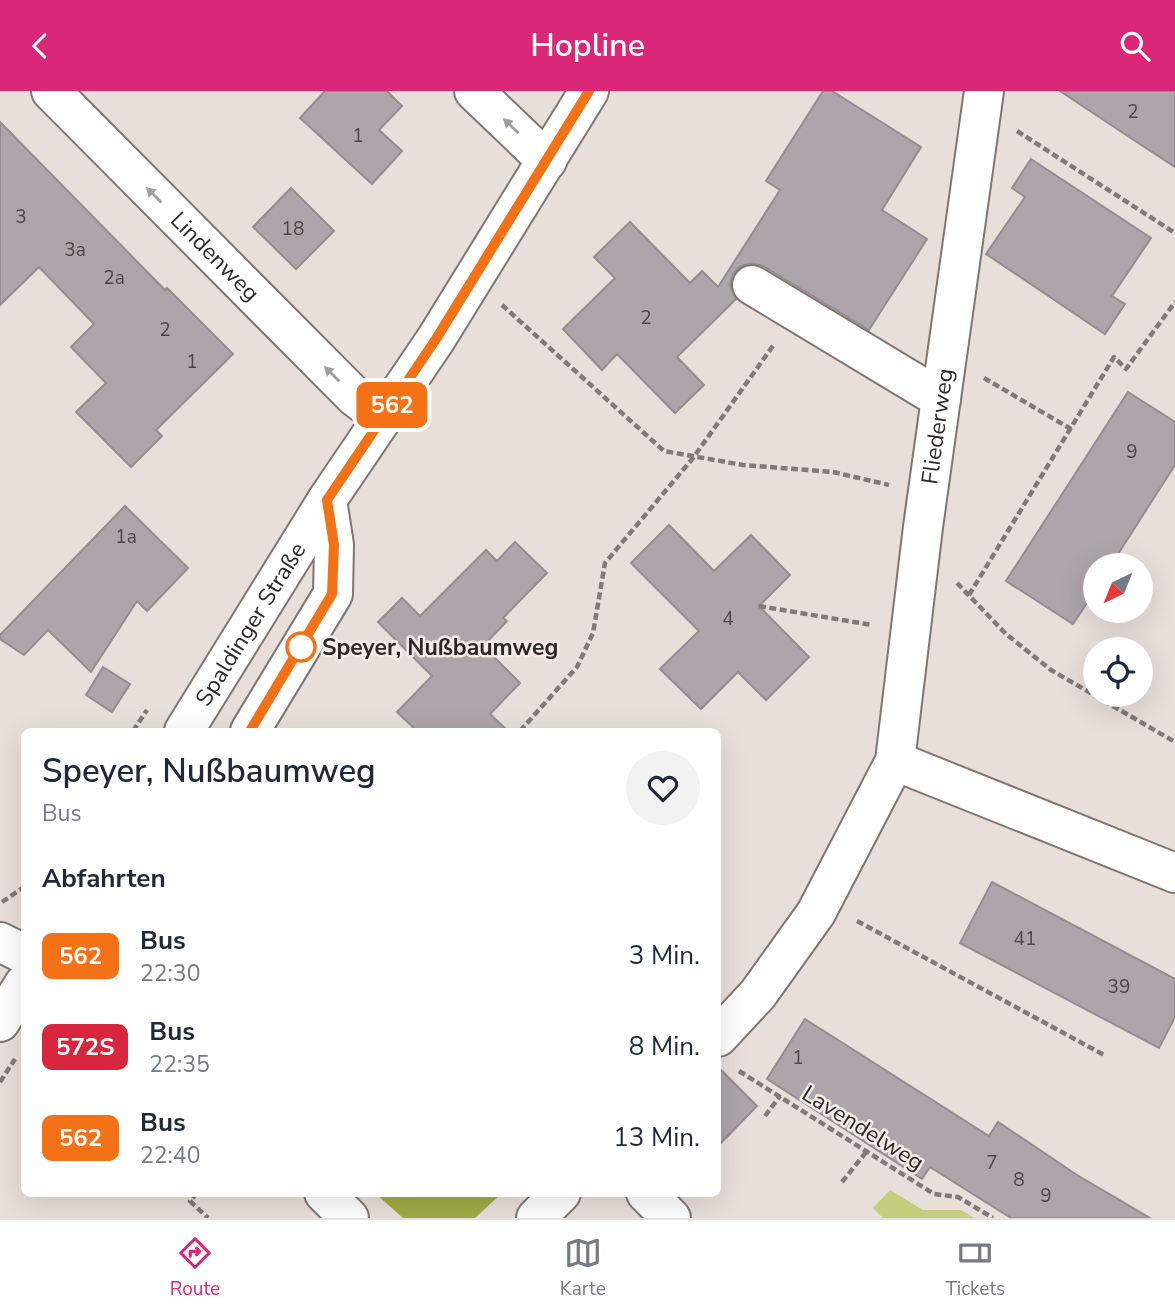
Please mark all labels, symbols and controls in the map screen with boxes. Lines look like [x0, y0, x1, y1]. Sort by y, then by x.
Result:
text: Hopline [530, 24, 645, 67]
icon: back [21, 27, 59, 65]
icon: search [1116, 27, 1154, 65]
house number: 2 [1127, 99, 1139, 125]
one-way arrow [503, 118, 520, 134]
house number: 1 [352, 123, 364, 149]
one-way arrow [147, 187, 163, 204]
house number: 3 [15, 204, 27, 230]
street label: Lindenweg [164, 205, 267, 308]
house number: 18 [282, 216, 304, 242]
house number: 3a [64, 237, 86, 263]
house number: 2a [103, 265, 125, 291]
house number: 2 [640, 305, 652, 331]
house number: 2 [159, 317, 171, 343]
house number: 1 [186, 349, 198, 375]
one-way arrow [323, 365, 340, 382]
street label: Fliederweg [914, 366, 961, 486]
line badge: 562 [352, 382, 432, 428]
text: 562 [370, 389, 414, 421]
house number: 9 [1126, 439, 1138, 465]
house number: 1a [115, 524, 137, 550]
street label: Spaldinger Straße [188, 536, 313, 712]
north arrow [1083, 553, 1153, 623]
map controls [1083, 553, 1153, 707]
house number: 4 [722, 606, 734, 632]
marker: Speyer, Nußbaumweg [286, 632, 316, 662]
place label: Speyer, Nußbaumweg [322, 632, 558, 663]
button: locate [1083, 637, 1153, 707]
text: Speyer, Nußbaumweg [42, 749, 376, 794]
button: heart [626, 751, 700, 825]
text: Bus [42, 798, 82, 829]
text: Abfahrten [42, 861, 166, 896]
text: Bus [140, 923, 186, 958]
house number: 41 [1014, 926, 1036, 952]
text: 3 Min. [629, 938, 700, 973]
text: 562 [59, 940, 102, 972]
text: 22:30 [140, 958, 200, 989]
house number: 39 [1108, 974, 1130, 1000]
text: Bus [149, 1014, 195, 1049]
text: 8 Min. [629, 1029, 700, 1064]
text: 572S [56, 1031, 114, 1063]
house number: 1 [792, 1045, 804, 1071]
text: 22:35 [149, 1049, 210, 1080]
street label: Lavendelweg [796, 1078, 930, 1178]
text: Bus [140, 1105, 186, 1140]
text: 13 Min. [613, 1120, 700, 1155]
text: 562 [59, 1122, 102, 1154]
text: 22:40 [140, 1140, 200, 1171]
house number: 7 [986, 1150, 998, 1176]
house number: 8 [1013, 1167, 1025, 1193]
house number: 9 [1040, 1183, 1052, 1209]
tab: Route [170, 1234, 220, 1302]
tab: Karte [560, 1234, 606, 1302]
tab: Tickets [945, 1234, 1005, 1302]

